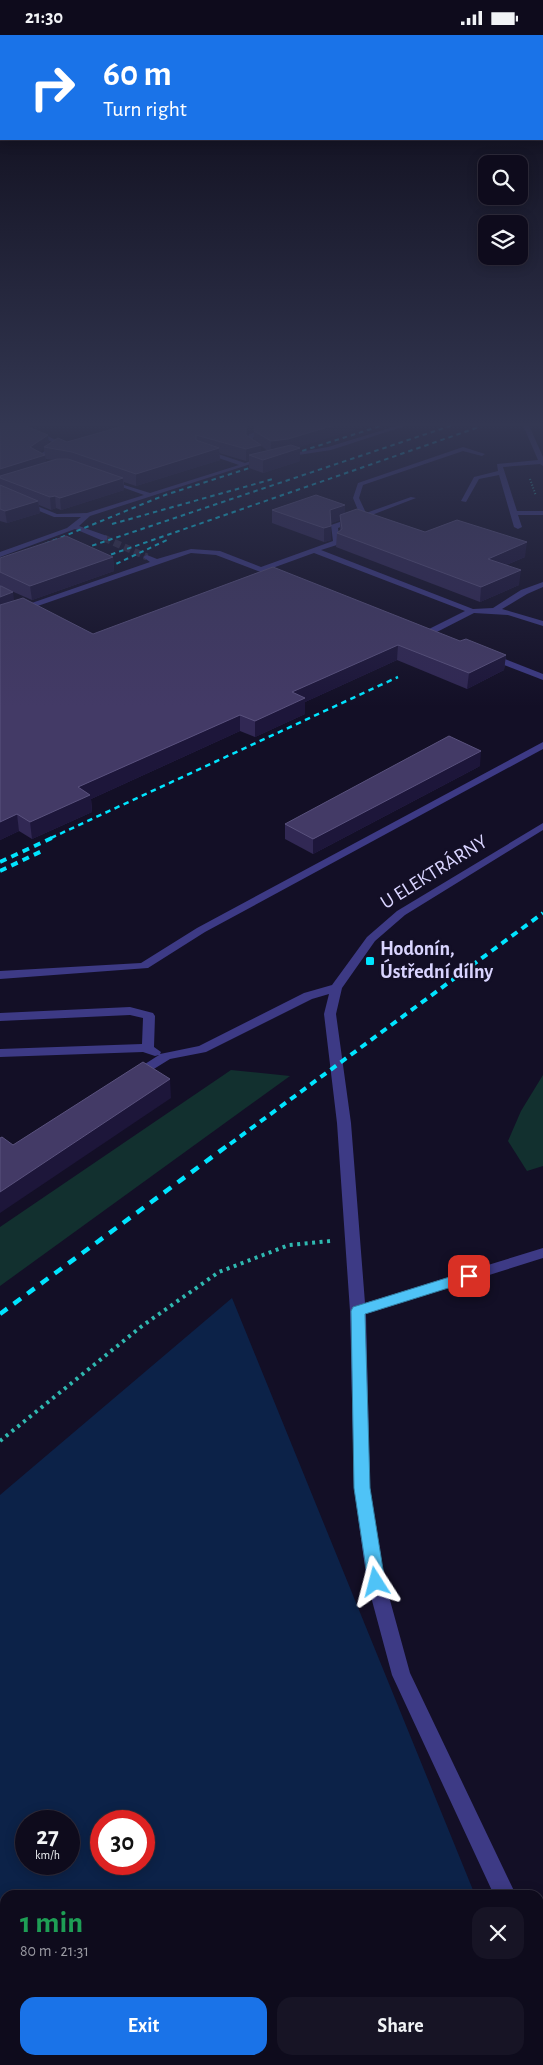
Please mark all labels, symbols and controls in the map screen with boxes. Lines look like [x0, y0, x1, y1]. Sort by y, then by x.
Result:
text: 21:30 [25, 8, 63, 27]
icon: right [20, 55, 85, 120]
text: 60 m [103, 57, 172, 92]
text: Turn right [103, 98, 187, 120]
map controls [478, 155, 528, 265]
button: search [478, 155, 528, 205]
button: layers [478, 215, 528, 265]
street label: U ELEKTRÁRNY [376, 830, 491, 913]
place label: Hodonín, Ústřední dílny [380, 939, 493, 982]
marker: Hodonín, Ústřední dílny [364, 955, 376, 967]
pin [448, 1255, 490, 1297]
icon: arrive [455, 1262, 483, 1290]
position arrow [349, 1555, 401, 1607]
speed limit sign: 30 [90, 1810, 155, 1875]
text: 27 [36, 1824, 59, 1849]
text: km/h [35, 1849, 60, 1861]
button: close [472, 1907, 524, 1959]
text: 1 min [20, 1908, 83, 1938]
text: 80 m · 21:31 [20, 1943, 89, 1959]
button: Exit [20, 1997, 267, 2055]
button: Share [277, 1997, 524, 2055]

